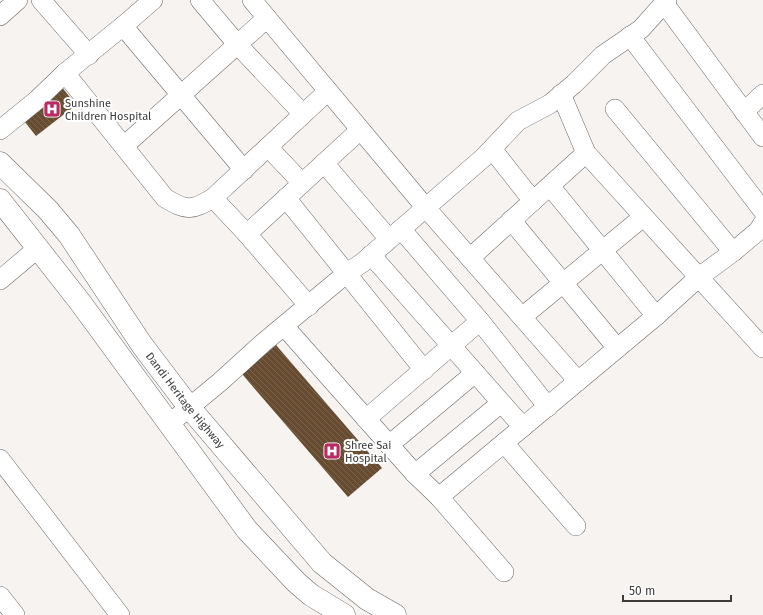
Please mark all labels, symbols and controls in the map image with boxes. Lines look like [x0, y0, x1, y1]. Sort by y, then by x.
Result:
place label: Sunshine Children Hospital [65, 97, 151, 123]
hospital icon: Sunshine Children Hospital [42, 99, 62, 119]
street label: Dandi Heritage Highway [143, 350, 228, 451]
place label: Shree Sai Hospital [345, 439, 391, 465]
hospital icon: Shree Sai Hospital [322, 441, 342, 461]
scale bar [623, 577, 731, 603]
text: 50 m [629, 584, 655, 598]

